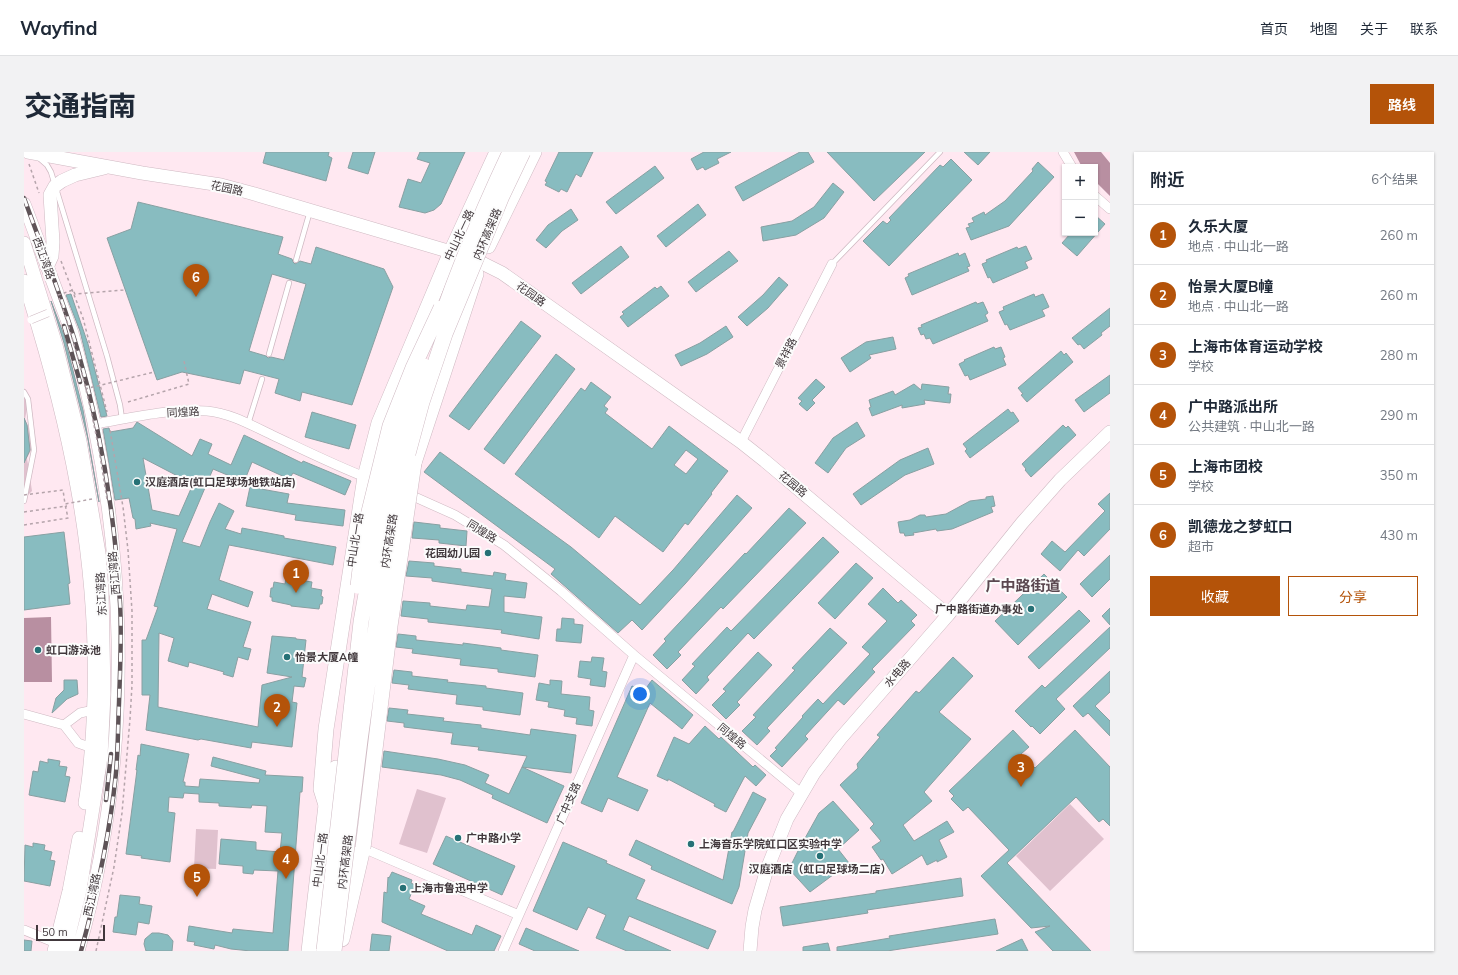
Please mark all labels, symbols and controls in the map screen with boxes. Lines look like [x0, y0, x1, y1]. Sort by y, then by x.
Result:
text: Wayfind [20, 16, 97, 40]
text: 首页 [1260, 20, 1288, 38]
text: 地图 [1310, 20, 1338, 38]
text: 关于 [1360, 20, 1388, 38]
text: 联系 [1410, 20, 1438, 38]
button: 路线 [1370, 84, 1434, 124]
text: 交通指南 [24, 88, 136, 123]
map controls [1062, 164, 1098, 236]
button: + [1062, 164, 1098, 200]
text: 附近 [1150, 169, 1184, 190]
text: 6个结果 [1371, 171, 1418, 187]
street label: 花园路 [209, 178, 245, 198]
button: − [1062, 200, 1098, 236]
street label: 内环高架路 [470, 206, 504, 262]
street label: 中山北一路 [441, 207, 477, 263]
text: 久乐大厦 [1188, 217, 1248, 236]
text: 1 [1159, 227, 1167, 243]
text: 260 m [1380, 227, 1418, 243]
street label: 西江湾路 [30, 235, 58, 281]
text: 地点 · 中山北一路 [1188, 238, 1289, 254]
pin: 6 [183, 264, 209, 297]
text: 怡景大厦B幢 [1188, 277, 1273, 296]
street label: 花园路 [513, 279, 549, 309]
text: 2 [1159, 287, 1167, 303]
text: 260 m [1380, 287, 1418, 303]
text: 地点 · 中山北一路 [1188, 298, 1289, 314]
street label: 景祥路 [772, 335, 800, 371]
text: 上海市体育运动学校 [1188, 337, 1323, 356]
text: 3 [1159, 347, 1167, 363]
text: 280 m [1380, 347, 1418, 363]
text: 学校 [1188, 358, 1214, 374]
text: 广中路派出所 [1188, 397, 1278, 416]
street label: 同煌路 [166, 404, 200, 420]
text: 4 [1159, 407, 1167, 423]
text: 290 m [1380, 407, 1418, 423]
text: 公共建筑 · 中山北一路 [1188, 418, 1315, 434]
text: 上海市团校 [1188, 457, 1263, 476]
text: 5 [1159, 467, 1167, 483]
text: 350 m [1380, 467, 1418, 483]
street label: 花园路 [776, 468, 810, 500]
place label: 汉庭酒店(虹口足球场地铁站店) [145, 475, 296, 489]
marker: 汉庭酒店(虹口足球场地铁站店) [132, 477, 142, 487]
text: 学校 [1188, 478, 1214, 494]
street label: 中山北一路 [344, 512, 366, 568]
street label: 内环高架路 [378, 513, 400, 569]
street label: 同煌路 [464, 516, 500, 546]
text: 凯德龙之梦虹口 [1188, 517, 1293, 536]
text: 6 [1159, 527, 1167, 543]
text: 430 m [1380, 527, 1418, 543]
text: 超市 [1188, 538, 1214, 554]
place label: 花园幼儿园 [425, 546, 480, 560]
marker: 花园幼儿园 [483, 548, 493, 558]
street label: 西江湾路 [105, 550, 123, 596]
pin: 1 [283, 560, 309, 593]
street label: 东江湾路 [93, 572, 109, 616]
district label: 广中路街道 [985, 576, 1061, 595]
button: 收藏 [1150, 576, 1280, 616]
button: 分享 [1288, 576, 1418, 616]
place label: 广中路街道办事处 [935, 602, 1023, 616]
marker: 广中路街道办事处 [1026, 604, 1036, 614]
place label: 虹口游泳池 [46, 643, 101, 657]
marker: 虹口游泳池 [33, 645, 43, 655]
place label: 怡景大厦A幢 [295, 650, 358, 664]
marker: 怡景大厦A幢 [282, 652, 292, 662]
street label: 水电路 [881, 656, 913, 690]
your location [630, 684, 650, 704]
pin: 2 [264, 694, 290, 727]
street label: 同煌路 [715, 720, 749, 752]
pin: 3 [1008, 754, 1034, 787]
street label: 广中支路 [553, 780, 583, 826]
place label: 广中路小学 [466, 831, 521, 845]
street label: 中山北一路 [310, 832, 330, 888]
marker: 广中路小学 [453, 833, 463, 843]
street label: 内环高架路 [335, 834, 355, 890]
place label: 上海音乐学院虹口区实验中学 [699, 837, 842, 851]
marker: 上海音乐学院虹口区实验中学 [686, 839, 696, 849]
pin: 4 [273, 846, 299, 879]
marker: 汉庭酒店（虹口足球场二店） [815, 851, 825, 861]
place label: 汉庭酒店（虹口足球场二店） [749, 862, 892, 876]
pin: 5 [184, 864, 210, 897]
street label: 西江湾路 [81, 872, 103, 918]
place label: 上海市鲁迅中学 [411, 881, 488, 895]
marker: 上海市鲁迅中学 [398, 883, 408, 893]
scale bar [36, 923, 105, 942]
text: 50 m [42, 925, 68, 939]

